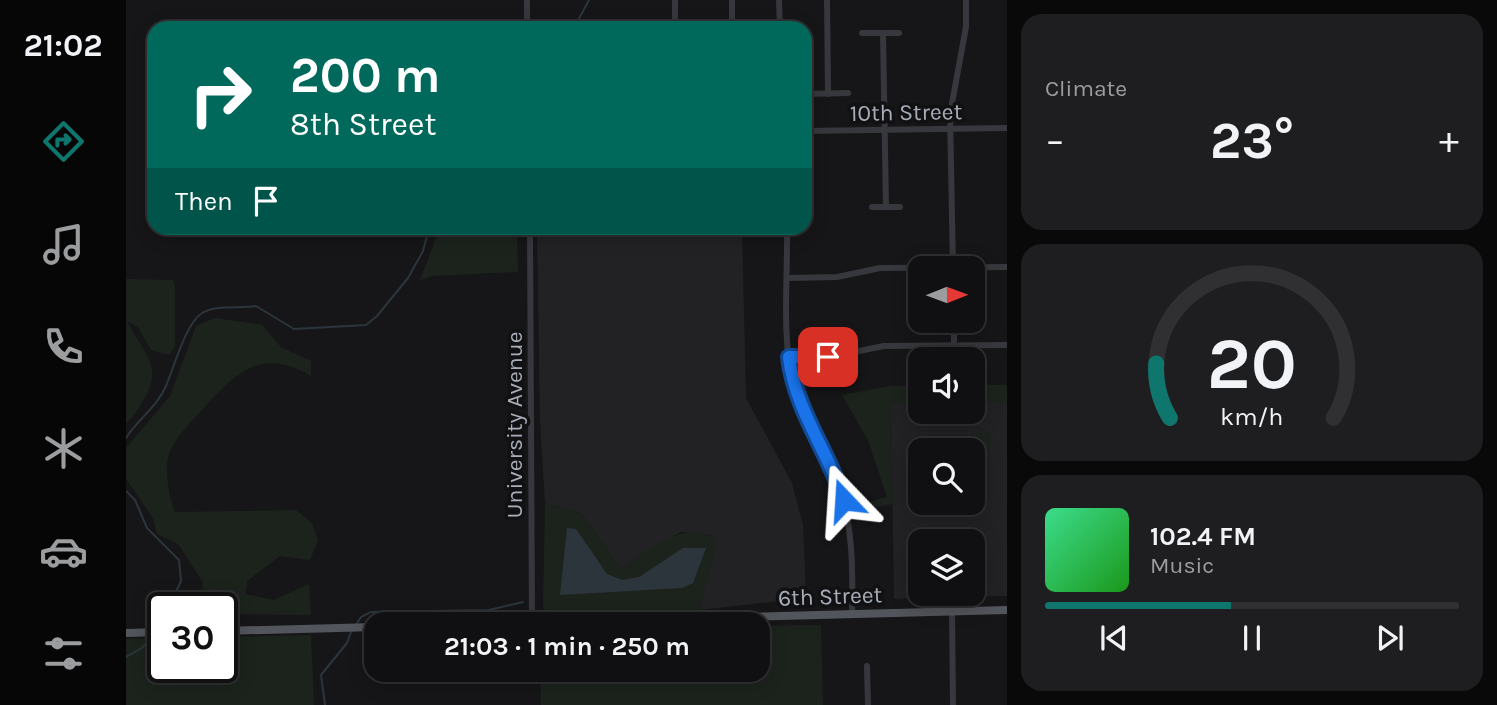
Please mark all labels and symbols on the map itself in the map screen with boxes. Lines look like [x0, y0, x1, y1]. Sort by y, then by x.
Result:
street label: 10th Street [850, 98, 963, 127]
north arrow [908, 256, 985, 332]
pin [798, 327, 858, 387]
street label: University Avenue [501, 332, 528, 518]
position arrow [807, 463, 881, 537]
street label: 6th Street [777, 581, 883, 612]
speed limit sign: 30 [147, 592, 238, 683]

